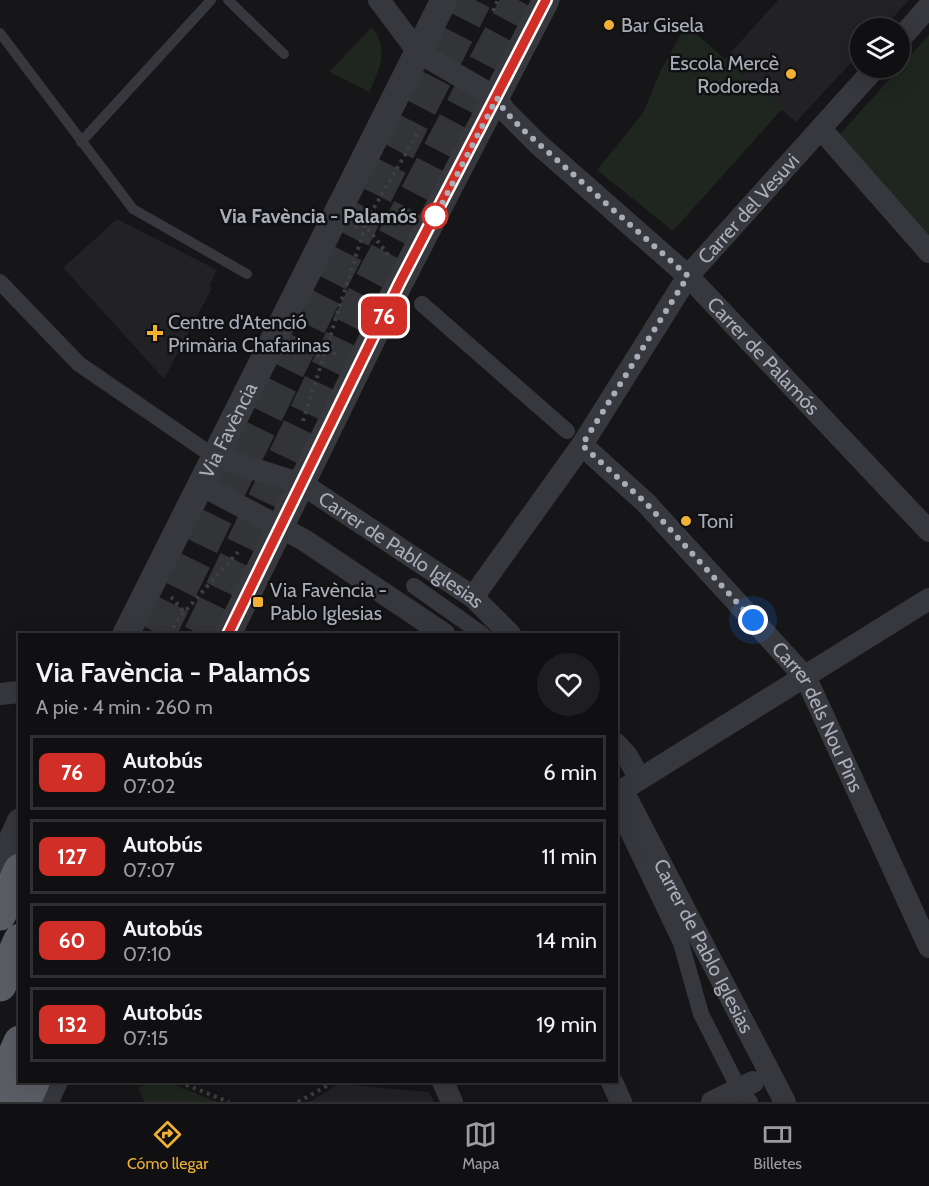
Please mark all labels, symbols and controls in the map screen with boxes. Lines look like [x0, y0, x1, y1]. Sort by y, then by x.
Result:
place label: Bar Gisela [621, 13, 704, 37]
marker: Bar Gisela [602, 18, 616, 32]
map controls [850, 18, 910, 78]
button: layers [850, 18, 910, 78]
place label: Escola Mercè Rodoreda [670, 51, 779, 98]
marker: Escola Mercè Rodoreda [784, 67, 798, 81]
street label: Carrer del Vesuvi [693, 149, 804, 269]
marker: Via Favència - Palamós [422, 203, 448, 229]
place label: Via Favència - Palamós [220, 204, 417, 228]
street label: Carrer de Palamós [702, 292, 825, 420]
line badge: 76 [357, 296, 411, 336]
text: 76 [373, 304, 395, 329]
place label: Centre d'Atenció Primària Chafarinas [168, 310, 330, 357]
marker: Centre d'Atenció Primària Chafarinas [146, 324, 164, 342]
street label: Via Favència [194, 378, 262, 482]
street label: Carrer de Pablo Iglesias [314, 486, 489, 613]
place label: Toni [698, 509, 734, 533]
marker: Toni [679, 514, 693, 528]
place label: Via Favència - Pablo Iglesias [270, 578, 387, 625]
marker: Via Favència - Pablo Iglesias [251, 595, 265, 609]
your location [738, 605, 768, 635]
street label: Carrer dels Nou Pins [767, 637, 869, 796]
button: heart [537, 653, 600, 716]
text: Via Favència - Palamós [36, 655, 310, 689]
text: A pie · 4 min · 260 m [36, 695, 213, 719]
text: Autobús [123, 747, 203, 774]
text: 6 min [543, 759, 597, 786]
text: 76 [61, 760, 83, 785]
text: 07:02 [123, 774, 175, 798]
text: Autobús [123, 831, 203, 858]
text: 11 min [541, 843, 597, 870]
text: 127 [57, 844, 87, 869]
street label: Carrer de Pablo Iglesias [648, 855, 759, 1037]
text: 07:07 [123, 858, 175, 882]
text: Autobús [123, 915, 203, 942]
text: 14 min [536, 927, 597, 954]
text: 60 [59, 928, 85, 953]
text: 07:10 [123, 942, 171, 966]
text: Autobús [123, 999, 203, 1026]
text: 19 min [536, 1011, 597, 1038]
text: 132 [57, 1012, 87, 1037]
text: 07:15 [123, 1026, 168, 1050]
tab: Cómo llegar [127, 1118, 208, 1173]
tab: Mapa [462, 1118, 499, 1173]
tab: Billetes [753, 1118, 802, 1173]

